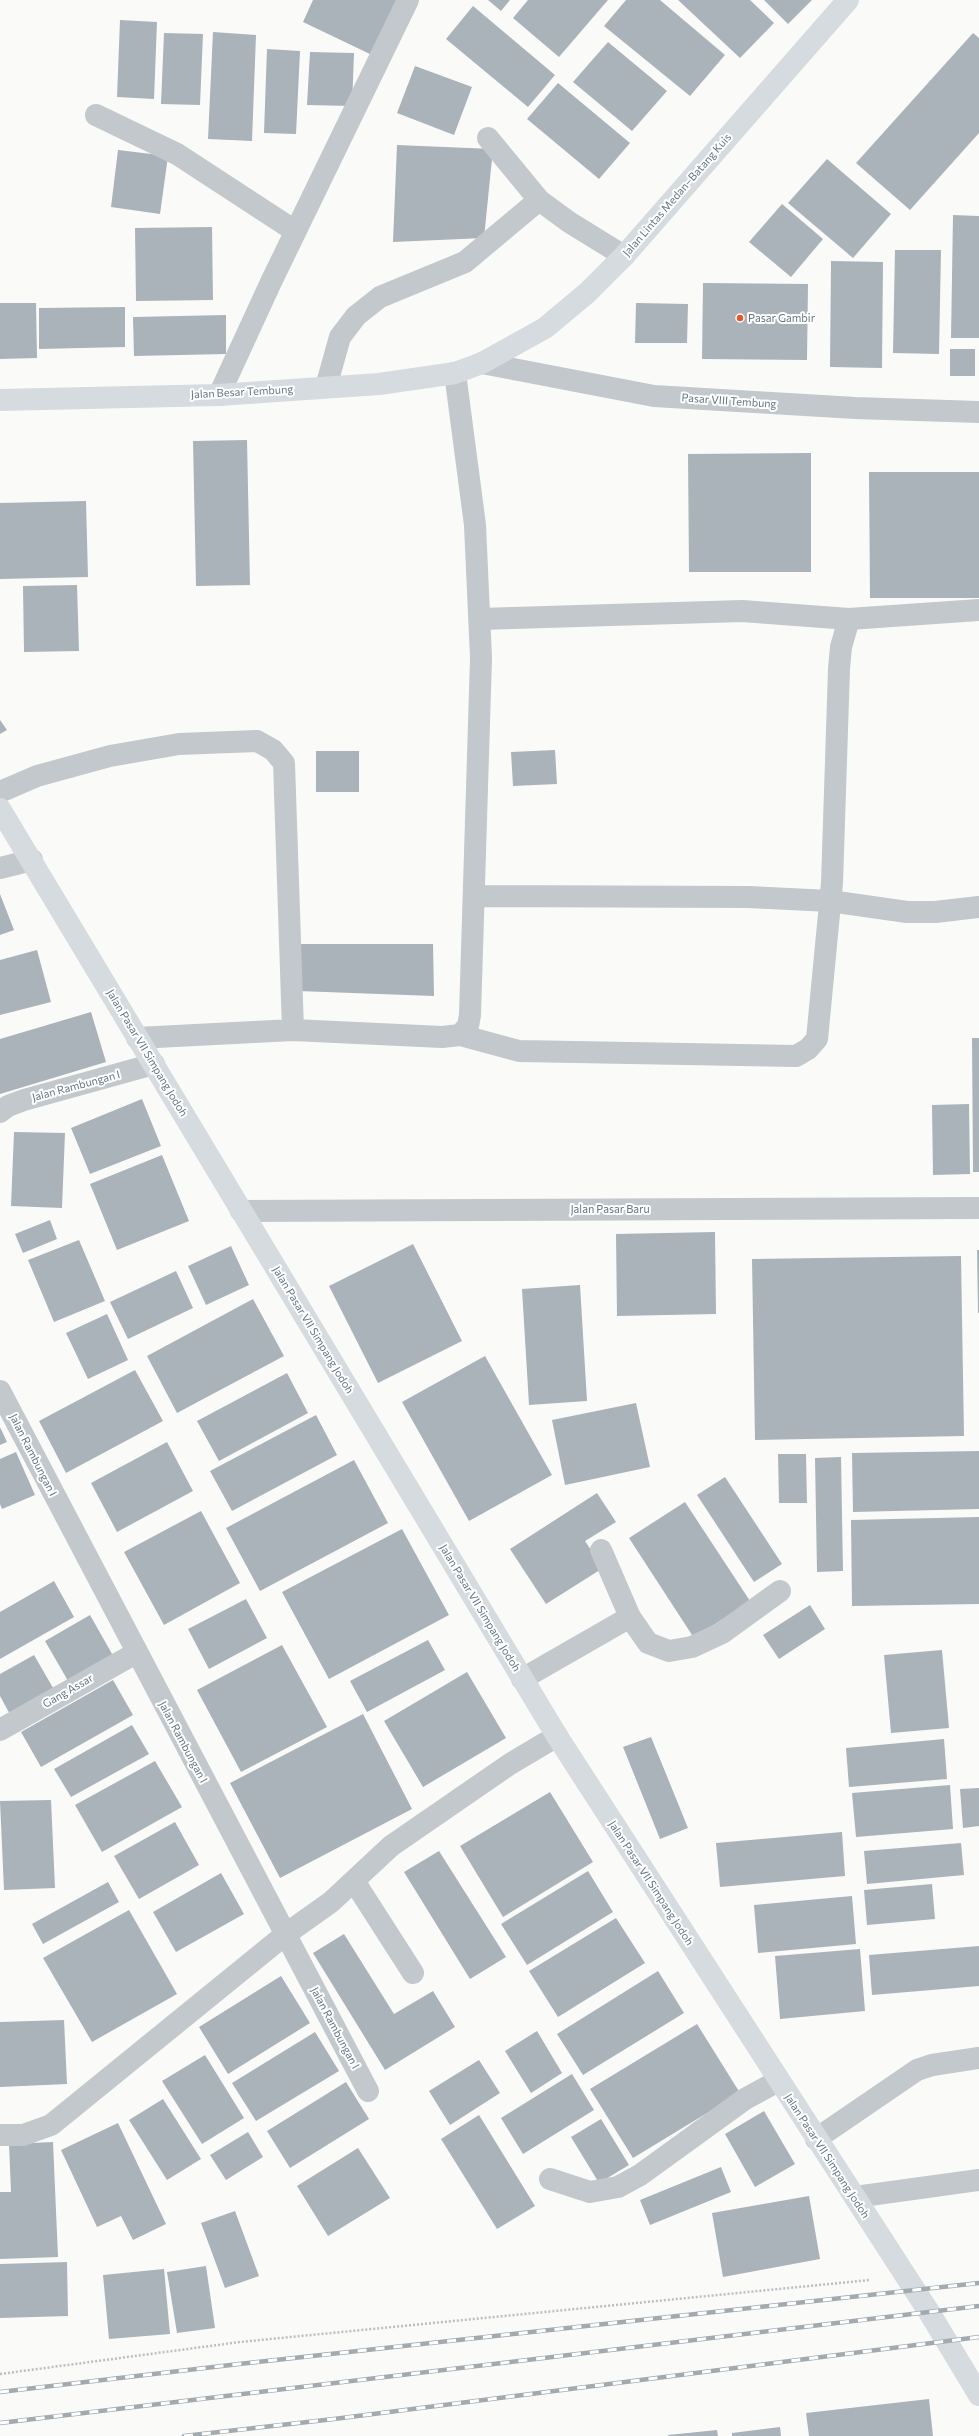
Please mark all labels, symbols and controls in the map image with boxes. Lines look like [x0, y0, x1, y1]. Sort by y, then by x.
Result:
street label: Jalan Lintas Medan–Batang Kuis [620, 131, 734, 259]
place label: Pasar Gambir [748, 311, 815, 325]
marker: Pasar Gambir [735, 313, 745, 323]
street label: Jalan Besar Tembung [190, 383, 294, 401]
street label: Pasar VIII Tembung [681, 391, 777, 411]
street label: Jalan Pasar VII Simpang Jodoh [104, 987, 190, 1119]
street label: Jalan Rambungan I [31, 1068, 121, 1104]
street label: Jalan Pasar Baru [570, 1202, 650, 1216]
street label: Jalan Pasar VII Simpang Jodoh [270, 1264, 356, 1396]
street label: Jalan Rambungan I [7, 1412, 59, 1498]
street label: Jalan Pasar VII Simpang Jodoh [437, 1542, 523, 1674]
street label: Gang Assar [40, 1671, 96, 1711]
street label: Jalan Rambungan I [156, 1699, 210, 1785]
street label: Jalan Pasar VII Simpang Jodoh [606, 1818, 696, 1948]
street label: Jalan Rambungan I [308, 1985, 362, 2071]
street label: Jalan Pasar VII Simpang Jodoh [782, 2091, 872, 2221]

